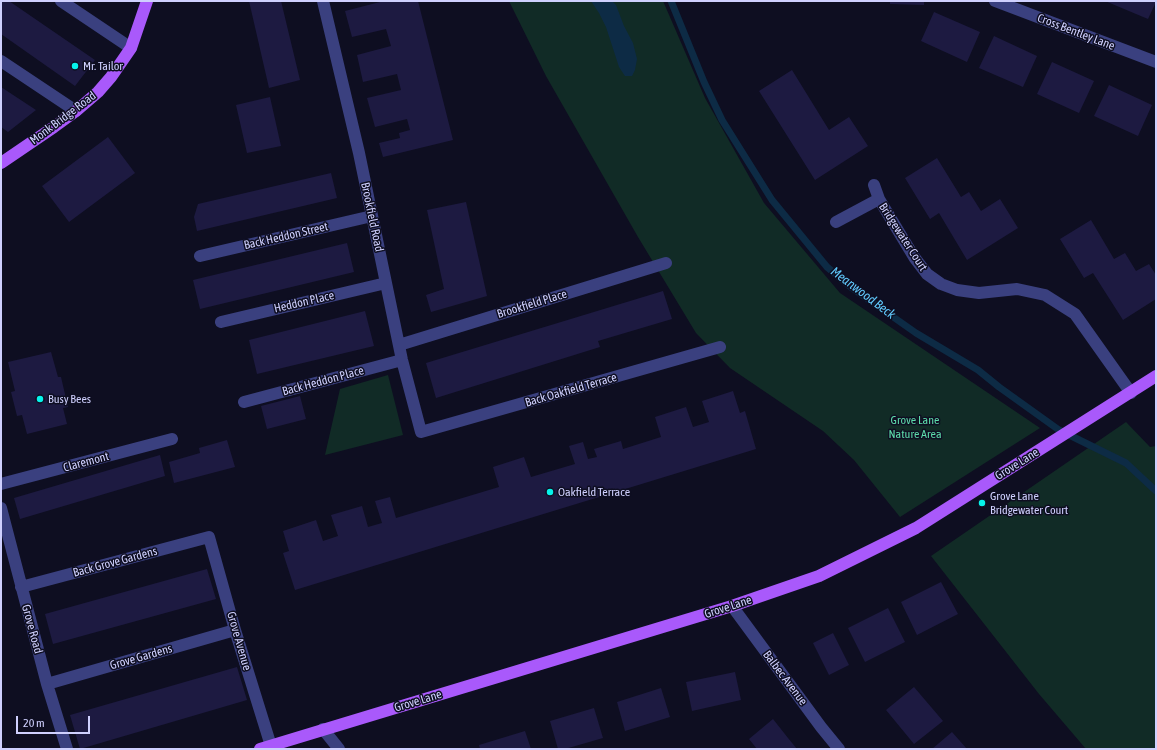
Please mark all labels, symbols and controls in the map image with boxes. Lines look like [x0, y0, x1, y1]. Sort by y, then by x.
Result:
street label: Cross Bentley Lane [1035, 11, 1117, 53]
place label: Mr. Tailor [83, 59, 123, 73]
marker: Mr. Tailor [70, 61, 80, 71]
street label: Monk Bridge Road [27, 88, 99, 148]
street label: Brookfield Road [358, 181, 386, 253]
street label: Bridgewater Court [876, 200, 930, 274]
street label: Back Heddon Street [243, 219, 329, 253]
water label: Meanwood Beck [828, 264, 898, 322]
street label: Brookfield Place [495, 287, 569, 321]
street label: Heddon Place [272, 288, 336, 316]
street label: Back Heddon Place [281, 363, 365, 399]
street label: Back Oakfield Terrace [523, 370, 619, 410]
place label: Busy Bees [48, 392, 91, 406]
marker: Busy Bees [35, 394, 45, 404]
park label: Grove Lane Nature Area [889, 413, 941, 441]
street label: Grove Lane [992, 445, 1042, 483]
street label: Claremont [62, 449, 110, 475]
place label: Oakfield Terrace [558, 485, 630, 499]
marker: Oakfield Terrace [545, 487, 555, 497]
place label: Grove Lane Bridgewater Court [990, 489, 1068, 517]
marker: Grove Lane Bridgewater Court [977, 498, 987, 508]
street label: Back Grove Gardens [71, 544, 159, 580]
street label: Grove Lane [703, 593, 753, 621]
street label: Grove Road [19, 603, 45, 655]
street label: Grove Avenue [224, 610, 254, 672]
street label: Grove Gardens [108, 641, 174, 673]
street label: Balbec Avenue [760, 648, 810, 708]
street label: Grove Lane [393, 687, 443, 715]
scale bar [18, 708, 92, 734]
text: 20 m [23, 716, 45, 730]

